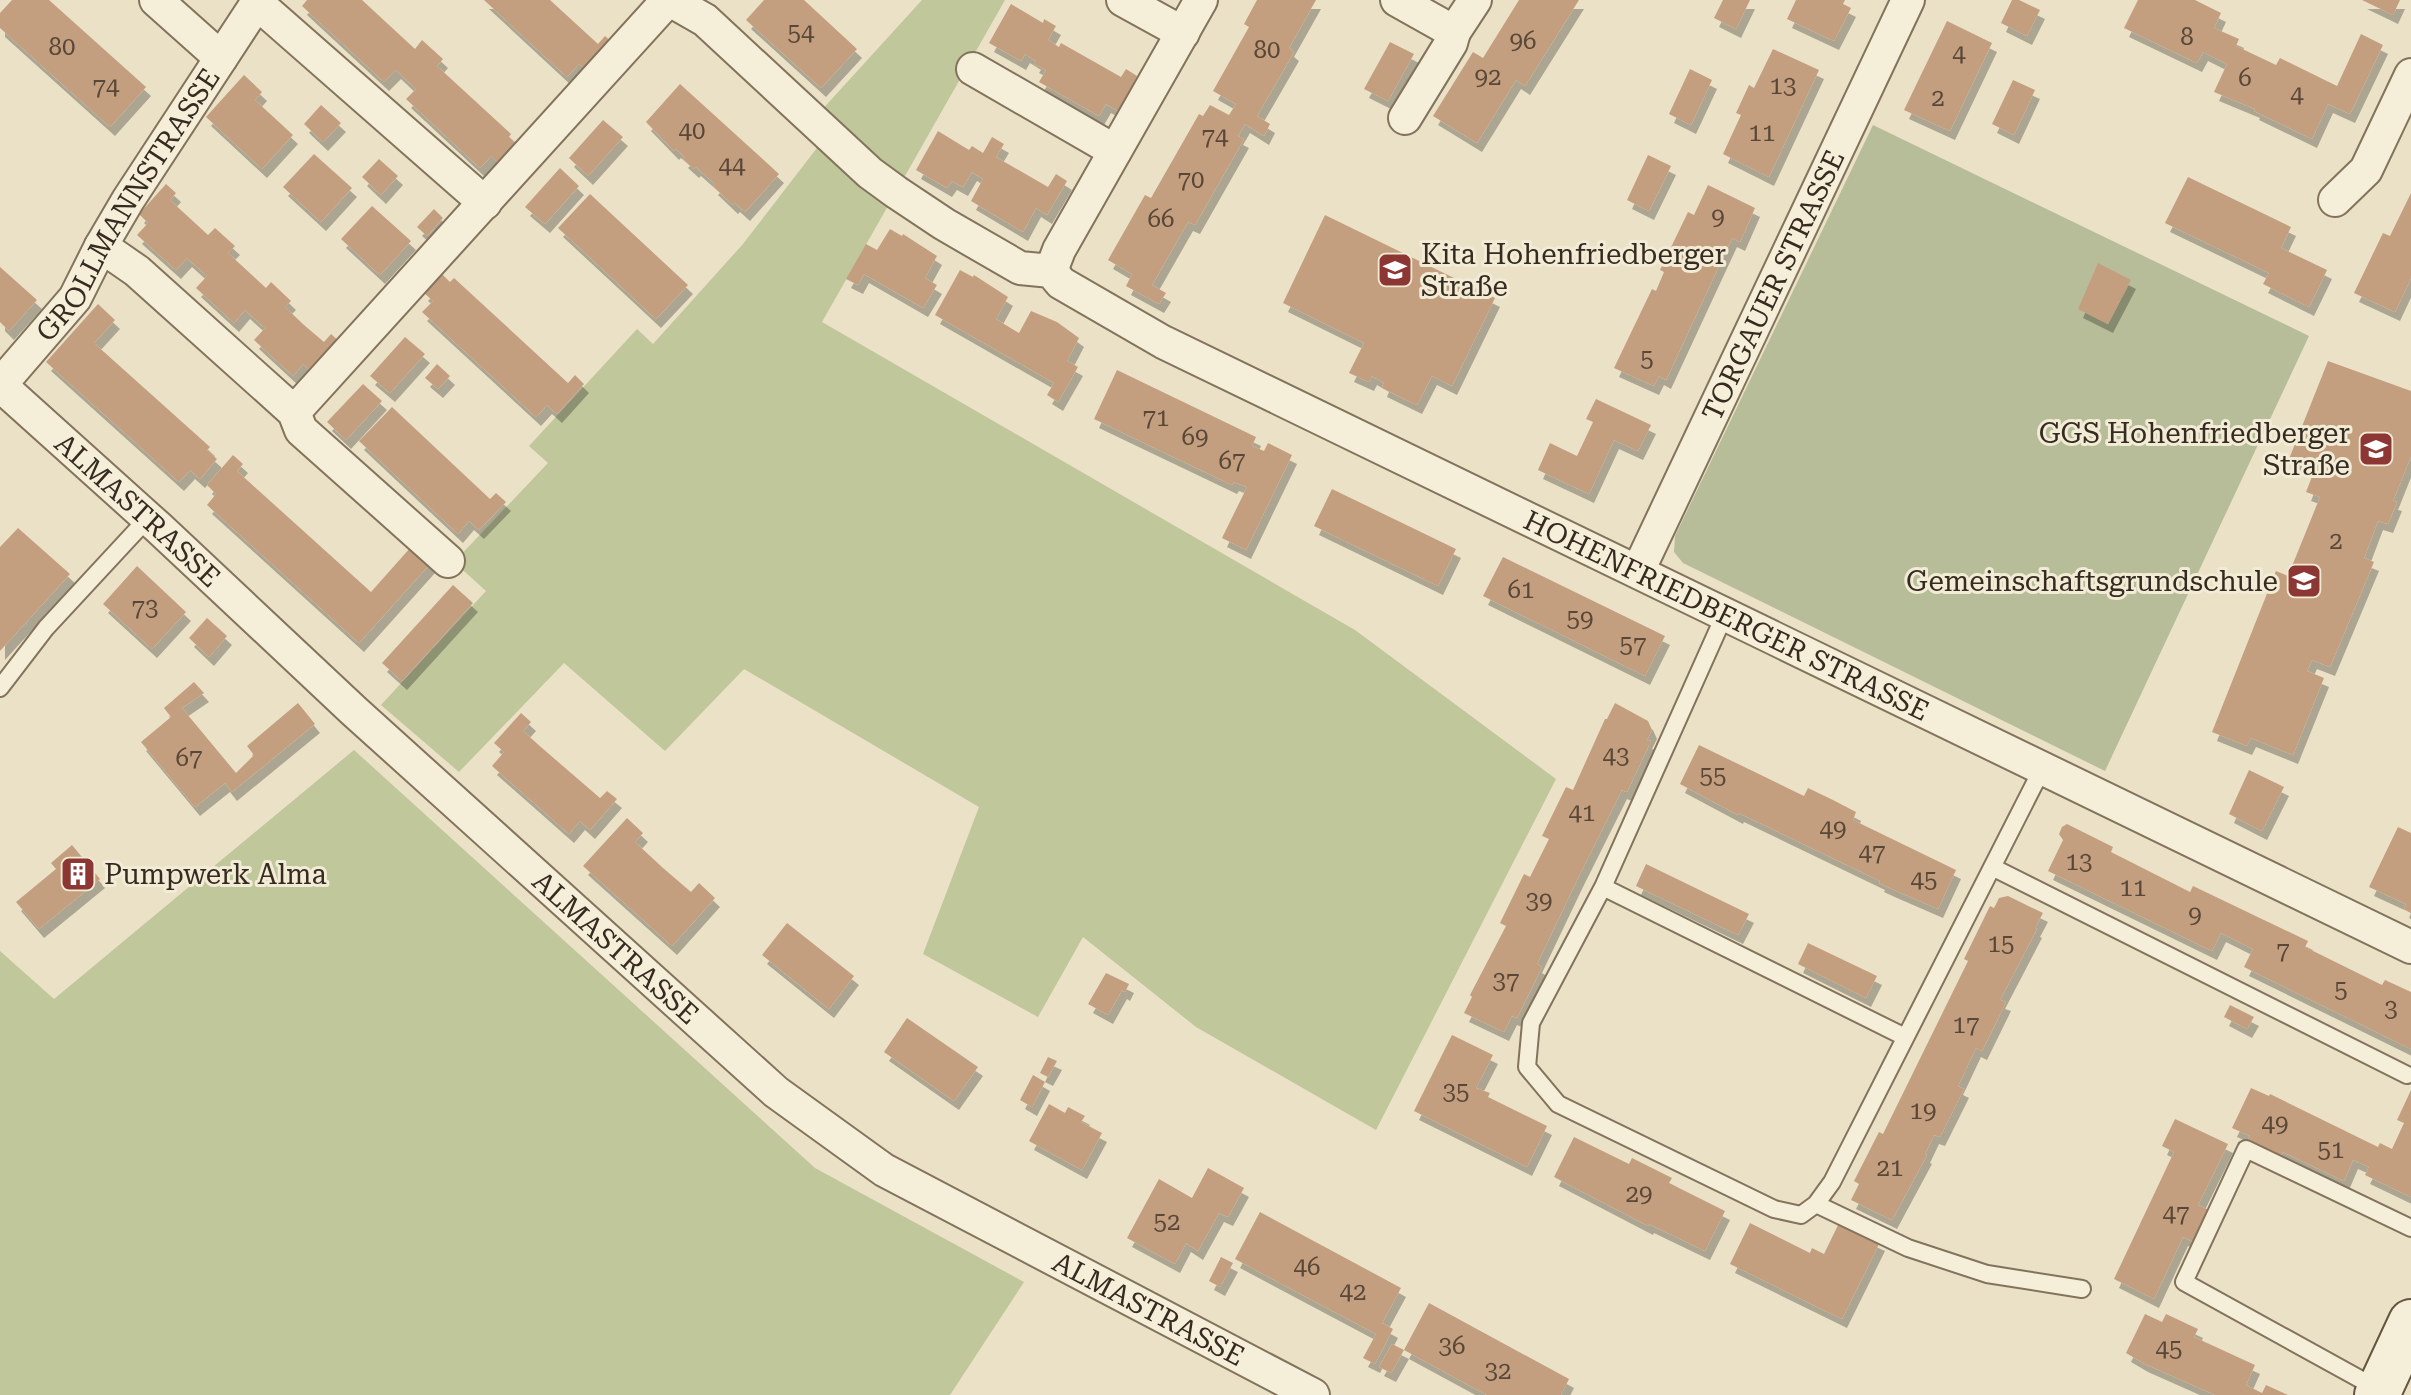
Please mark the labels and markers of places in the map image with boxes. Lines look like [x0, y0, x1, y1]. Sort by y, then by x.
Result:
place label: Kita Hohenfriedberger Straße [1421, 238, 1726, 303]
school or university icon: Kita Hohenfriedberger Straße [1376, 251, 1414, 289]
place label: GGS Hohenfriedberger Straße [2039, 417, 2350, 482]
school or university icon: GGS Hohenfriedberger Straße [2357, 430, 2395, 468]
school or university icon: Gemeinschaftsgrundschule [2285, 562, 2323, 600]
place label: Gemeinschaftsgrundschule [1906, 565, 2278, 598]
building icon: Pumpwerk Alma [59, 855, 97, 893]
place label: Pumpwerk Alma [104, 858, 327, 891]

